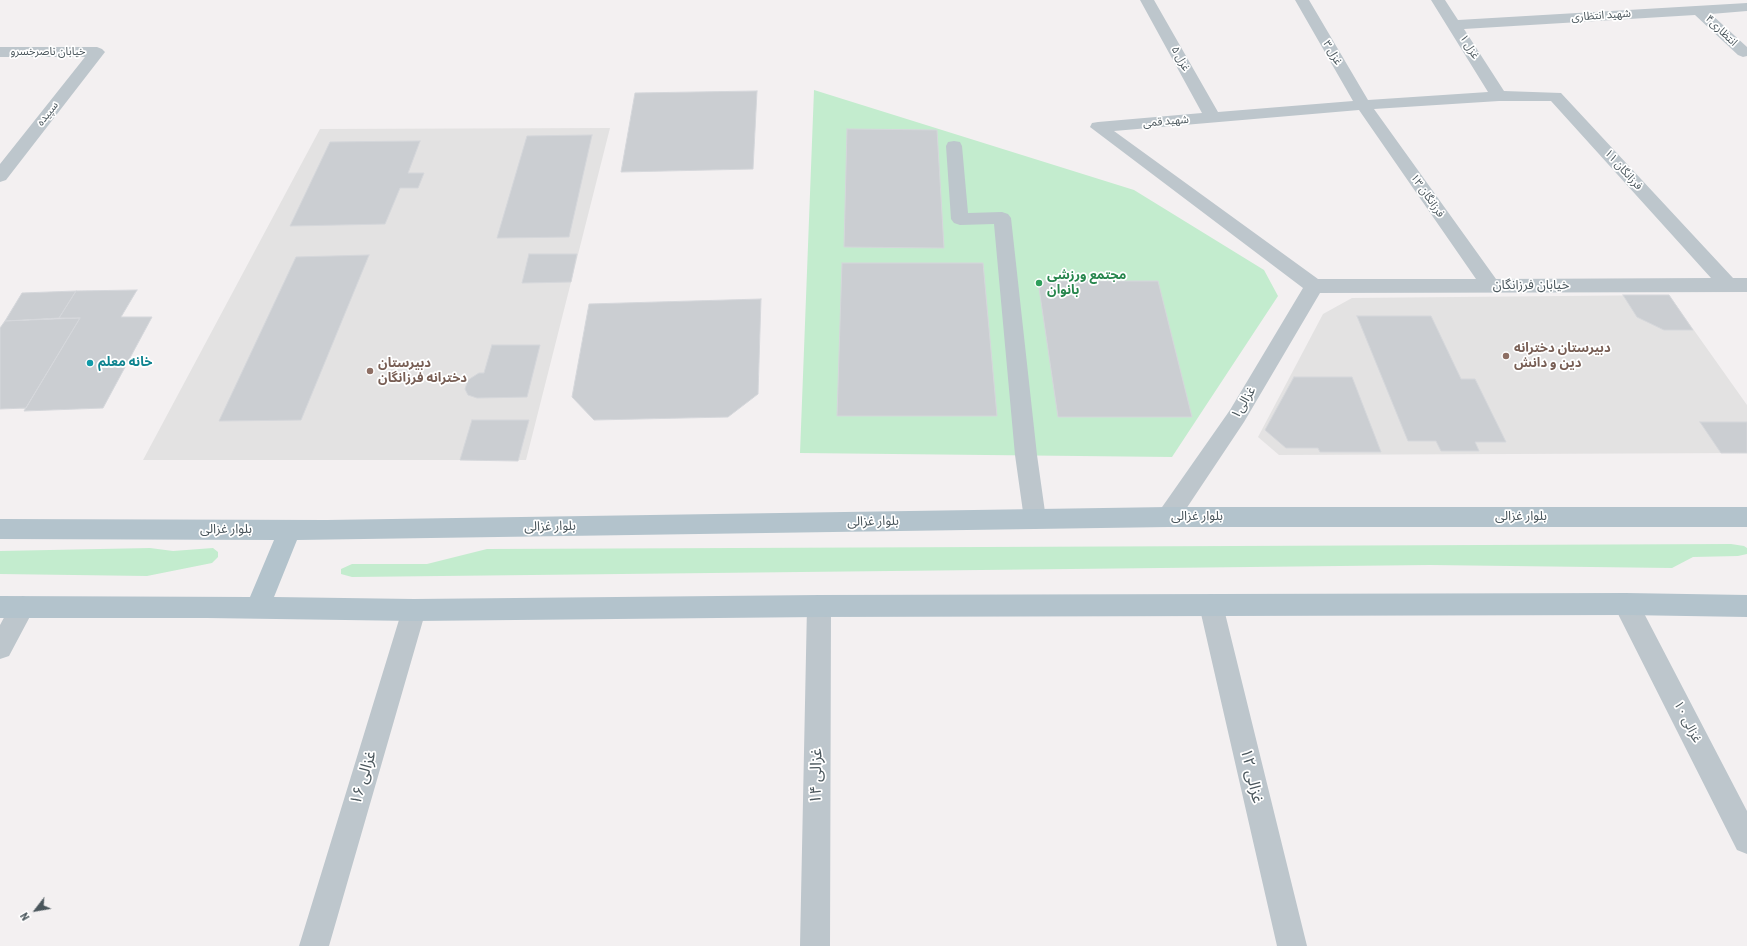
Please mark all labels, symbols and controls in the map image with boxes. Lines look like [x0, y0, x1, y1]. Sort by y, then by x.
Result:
street label: شهید انتظاری [1571, 7, 1631, 25]
street label: انتظاری۴ [1702, 13, 1740, 49]
street label: غزل ۱ [1456, 32, 1482, 62]
street label: غزل ۳ [1320, 38, 1344, 68]
street label: غزل ۵ [1168, 44, 1192, 74]
street label: خیابان ناصرخسرو [10, 45, 86, 59]
street label: سپیده [34, 99, 62, 129]
street label: شهید قمی [1142, 113, 1190, 131]
street label: فرزانگان ۱۱ [1601, 147, 1645, 193]
street label: فرزانگان ۱۳ [1407, 172, 1447, 220]
place label: مجتمع ورزشی بانوان [1047, 268, 1126, 299]
marker: مجتمع ورزشی بانوان [1034, 278, 1044, 288]
street label: خیابان فرزانگان [1493, 278, 1569, 294]
place label: دبیرستان دخترانه دین و دانش [1514, 341, 1611, 372]
marker: دبیرستان دخترانه دین و دانش [1501, 351, 1511, 361]
place label: خانه معلم [98, 355, 152, 371]
place label: دبیرستان دخترانه فرزانگان [378, 356, 467, 387]
marker: خانه معلم [85, 358, 95, 368]
marker: دبیرستان دخترانه فرزانگان [365, 366, 375, 376]
street label: غزالی۱ [1228, 384, 1260, 422]
street label: بلوار غزالی [1171, 509, 1223, 525]
street label: بلوار غزالی [1495, 509, 1547, 525]
street label: بلوار غزالی [847, 514, 899, 530]
street label: بلوار غزالی [524, 519, 576, 535]
street label: بلوار غزالی [200, 522, 252, 538]
street label: غزالی ۱۰ [1670, 698, 1704, 746]
street label: غزالی ۱۲ [1235, 747, 1267, 805]
street label: غزالی ۱۴ [807, 748, 827, 804]
street label: غزالی ۱۶ [347, 749, 381, 807]
north arrow [16, 890, 56, 930]
text: N [18, 910, 33, 923]

